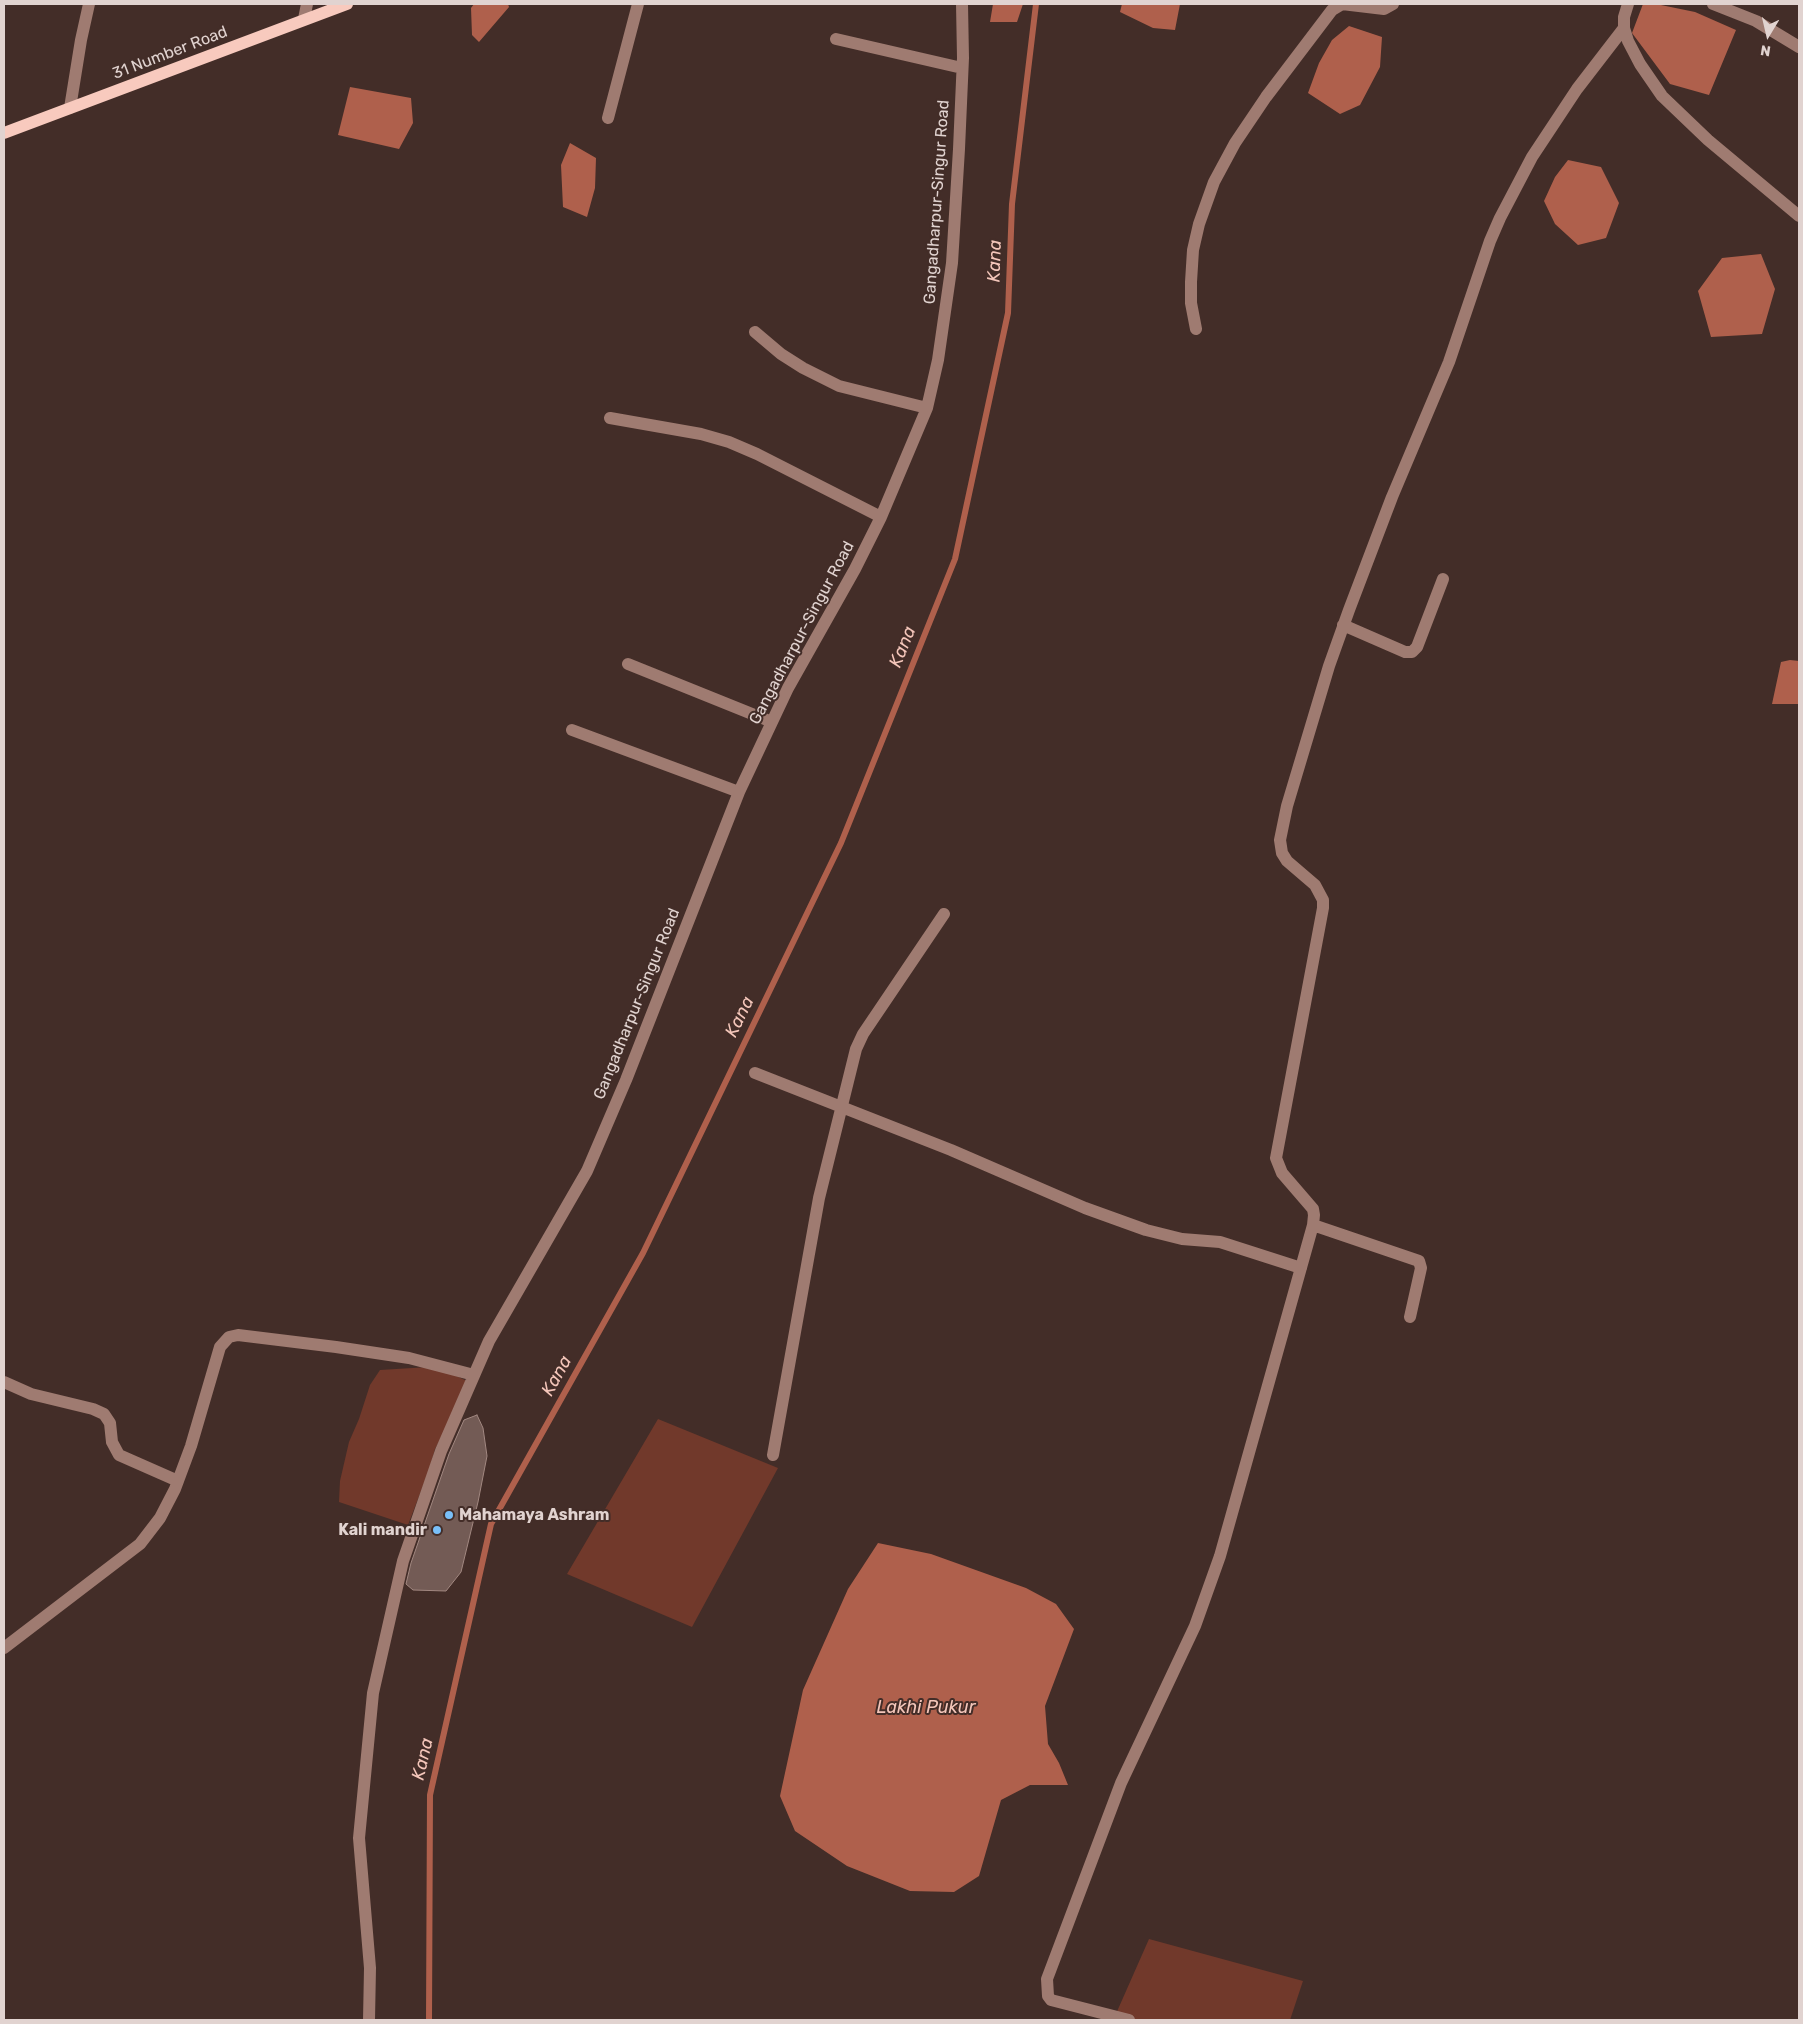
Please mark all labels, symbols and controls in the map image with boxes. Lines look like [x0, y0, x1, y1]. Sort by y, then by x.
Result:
north arrow [1743, 10, 1793, 60]
street label: 31 Number Road [110, 22, 230, 84]
text: N [1759, 41, 1772, 59]
street label: Gangadharpur-Singur Road [920, 99, 954, 305]
water label: Kana [983, 239, 1007, 283]
street label: Gangadharpur-Singur Road [745, 538, 859, 728]
water label: Kana [885, 623, 921, 671]
street label: Gangadharpur-Singur Road [590, 906, 684, 1102]
water label: Kana [721, 993, 759, 1041]
water label: Kana [537, 1352, 577, 1400]
place label: Mahamaya Ashram [459, 1505, 609, 1525]
marker: Mahamaya Ashram [443, 1509, 455, 1521]
place label: Kali mandir [338, 1520, 427, 1540]
marker: Kali mandir [431, 1524, 443, 1536]
water label: Lakhi Pukur [876, 1697, 976, 1719]
water label: Kana [408, 1736, 438, 1782]

